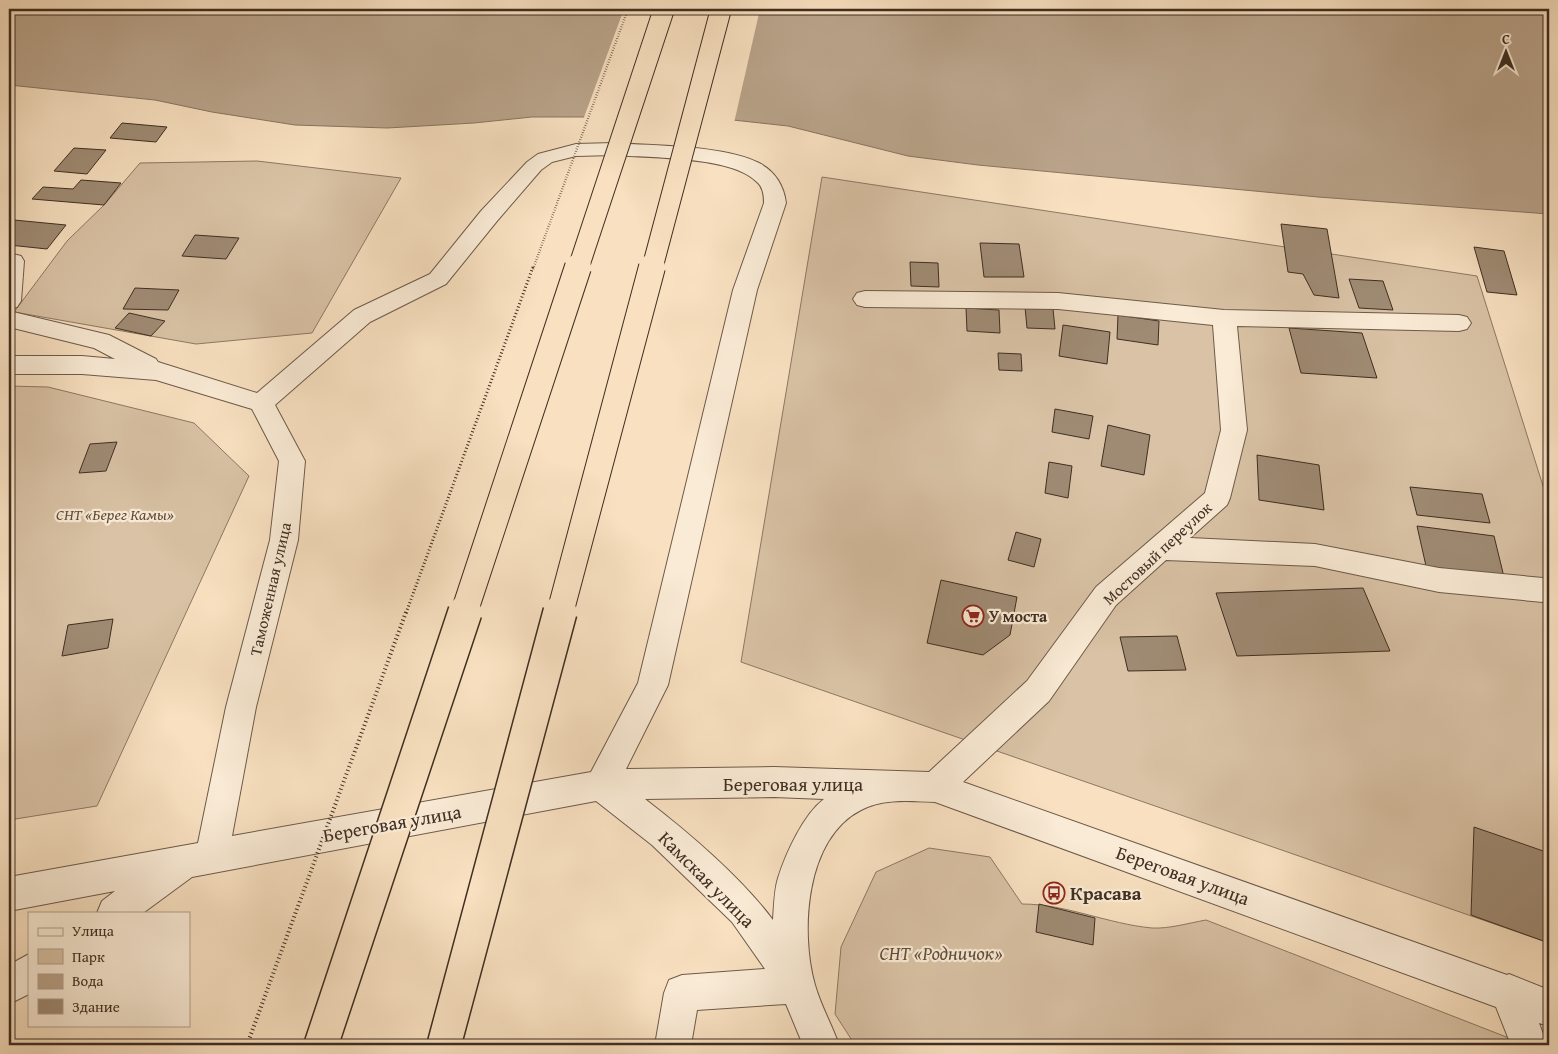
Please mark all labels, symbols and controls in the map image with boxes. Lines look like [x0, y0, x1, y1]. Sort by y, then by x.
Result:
north arrow [1480, 28, 1530, 78]
text: С [1502, 29, 1510, 49]
street label: Мостовый переулок [1097, 495, 1218, 610]
park label: СНТ «Берег Камы» [56, 502, 174, 526]
street label: Таможенная улица [243, 519, 297, 658]
supermarket icon: У моста [961, 604, 985, 628]
place label: У моста [989, 604, 1048, 628]
street label: Береговая улица [723, 770, 863, 798]
street label: Береговая улица [321, 797, 463, 849]
street label: Камская улица [652, 824, 762, 934]
street label: Береговая улица [1112, 838, 1254, 912]
place label: Красава [1070, 879, 1142, 907]
bus stop icon: Красава [1042, 881, 1066, 905]
legend [28, 912, 190, 1026]
text: Улица [72, 920, 115, 941]
park label: СНТ «Родничок» [879, 939, 1003, 967]
text: Парк [72, 946, 105, 967]
text: Вода [72, 970, 104, 991]
text: Здание [72, 996, 120, 1017]

